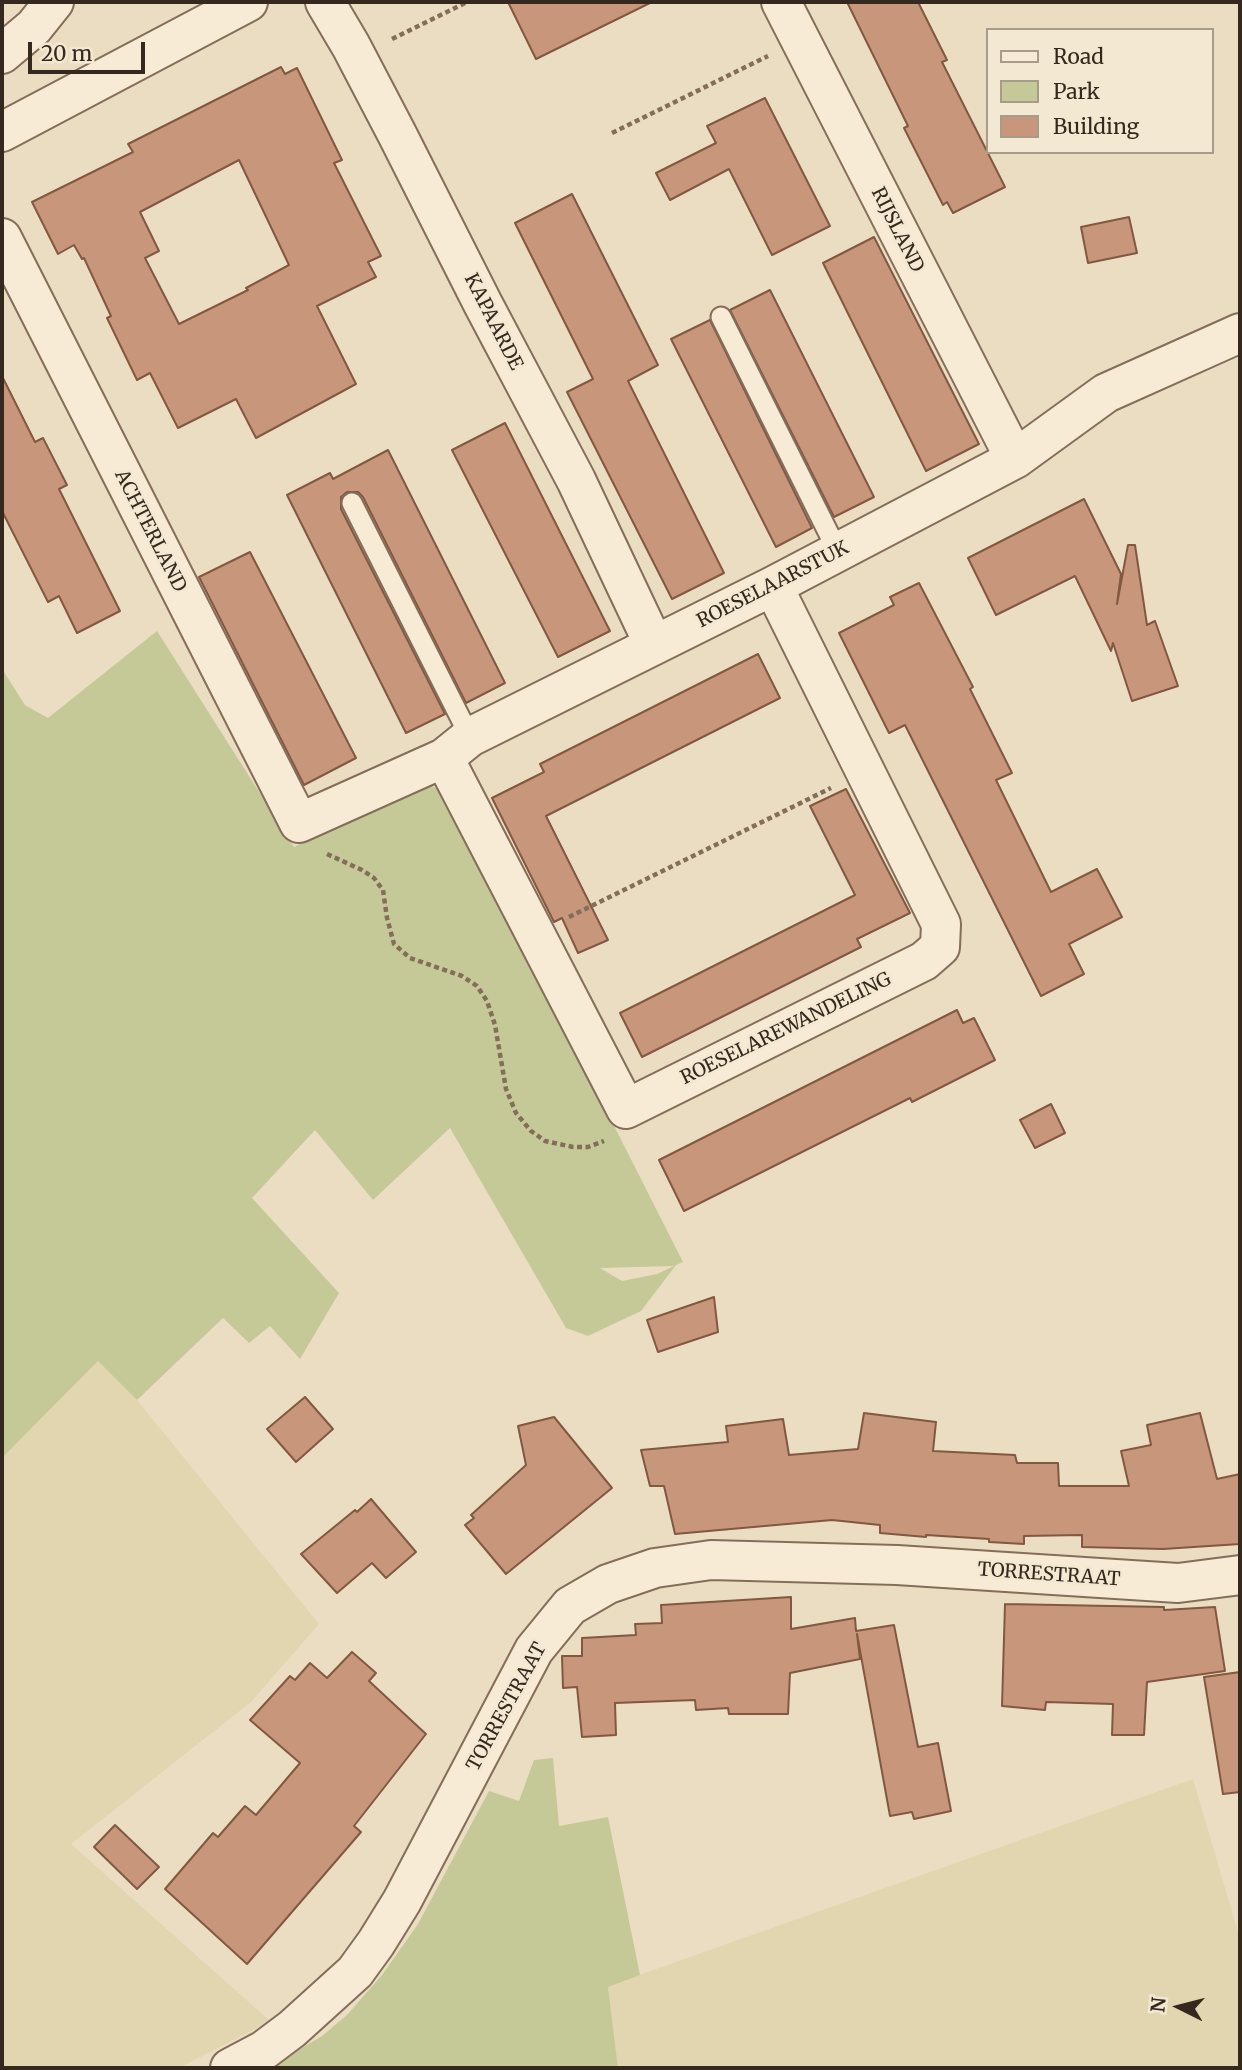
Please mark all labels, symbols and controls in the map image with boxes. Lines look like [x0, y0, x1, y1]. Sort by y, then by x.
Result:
scale bar [32, 28, 149, 72]
legend [986, 28, 1214, 154]
text: 20 m [41, 40, 92, 67]
text: Road [1053, 43, 1104, 70]
text: Park [1053, 78, 1100, 105]
text: Building [1053, 113, 1139, 140]
street label: RIJSLAND [866, 184, 928, 276]
street label: KAPAARDE [459, 270, 527, 374]
street label: ACHTERLAND [109, 466, 191, 596]
street label: ROESELAARSTUK [693, 537, 853, 633]
street label: ROESELAREWANDELING [677, 968, 895, 1090]
street label: TORRESTRAAT [977, 1559, 1121, 1591]
street label: TORRESTRAAT [462, 1639, 552, 1775]
north arrow [1144, 1972, 1214, 2042]
text: N [1145, 1996, 1171, 2014]

